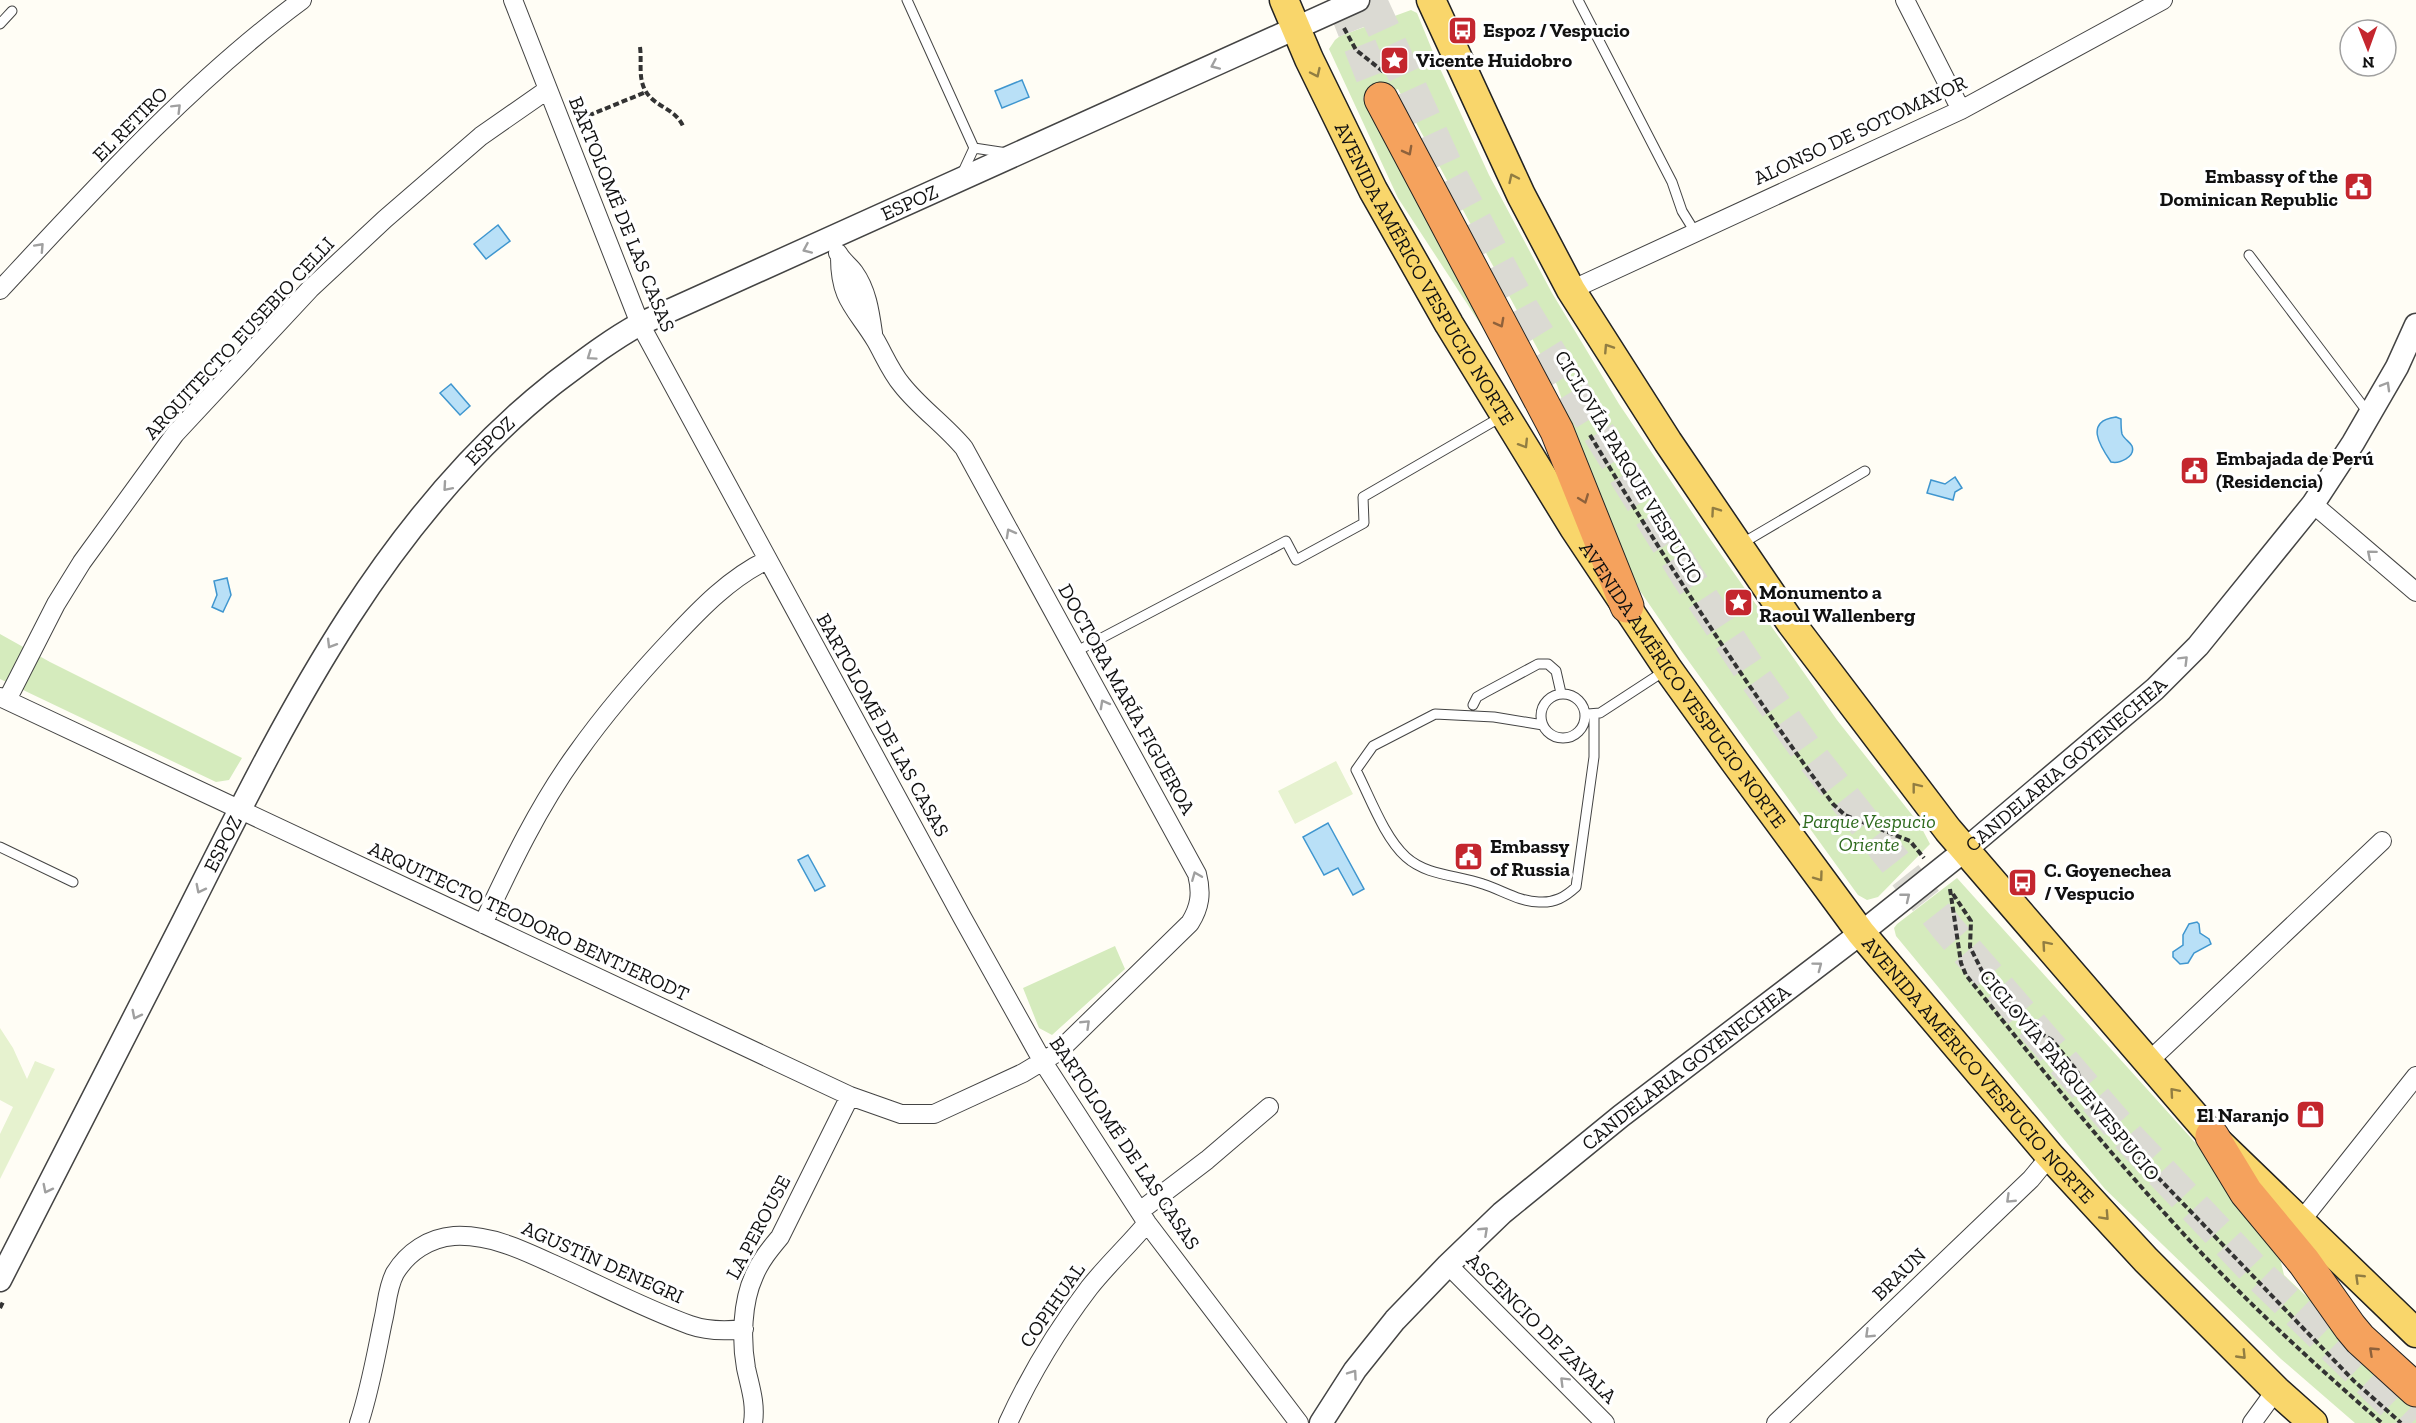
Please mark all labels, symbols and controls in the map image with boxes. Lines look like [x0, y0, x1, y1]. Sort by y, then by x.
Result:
bus stop icon: Espoz / Vespucio [1446, 14, 1478, 46]
place label: Espoz / Vespucio [1483, 18, 1630, 42]
north arrow [2338, 18, 2398, 78]
place icon: Vicente Huidobro [1379, 44, 1411, 76]
place label: Vicente Huidobro [1416, 48, 1573, 72]
text: N [2362, 53, 2375, 72]
one-way arrow [1210, 58, 1221, 70]
one-way arrow [1308, 66, 1320, 77]
street label: ALONSO DE SOTOMAYOR [1750, 70, 1971, 190]
street label: EL RETIRO [87, 81, 173, 167]
street label: BARTOLOMÉ DE LAS CASAS [564, 93, 680, 335]
one-way arrow [169, 105, 180, 116]
street label: AVENIDA AMÉRICO VESPUCIO NORTE [1330, 118, 1520, 429]
one-way arrow [1401, 144, 1412, 155]
place label: Embassy of the Dominican Republic [2160, 164, 2339, 211]
public building icon: Embassy of the Dominican Republic [2343, 171, 2375, 203]
one-way arrow [1508, 173, 1520, 184]
street label: ESPOZ [877, 179, 942, 226]
street label: ARQUITECTO EUSEBIO CELLI [139, 232, 339, 444]
one-way arrow [803, 241, 814, 253]
one-way arrow [33, 244, 44, 254]
one-way arrow [1493, 316, 1504, 327]
one-way arrow [1603, 344, 1615, 354]
street label: CICLOVÍA PARQUE VESPUCIO [1550, 346, 1708, 588]
one-way arrow [586, 349, 597, 360]
one-way arrow [2379, 382, 2390, 392]
street label: ESPOZ [460, 411, 520, 470]
one-way arrow [1516, 438, 1528, 448]
place label: Embajada de Perú (Residencia) [2216, 446, 2374, 493]
public building icon: Embajada de Perú (Residencia) [2179, 454, 2211, 486]
one-way arrow [443, 480, 454, 491]
one-way arrow [1577, 492, 1589, 503]
one-way arrow [1711, 506, 1722, 517]
one-way arrow [1006, 529, 1017, 539]
street label: AVENIDA AMÉRICO VESPUCIO NORTE [1574, 537, 1791, 833]
one-way arrow [2367, 550, 2378, 561]
street label: DOCTORA MARÍA FIGUEROA [1053, 579, 1201, 819]
place label: Monumento a Raoul Wallenberg [1759, 580, 1916, 627]
place icon: Monumento a Raoul Wallenberg [1722, 587, 1754, 619]
street label: BARTOLOMÉ DE LAS CASAS [812, 609, 954, 841]
one-way arrow [327, 638, 339, 648]
one-way arrow [2176, 657, 2187, 668]
street label: CANDELARIA GOYENECHEA [1960, 672, 2172, 857]
one-way arrow [1100, 700, 1111, 710]
one-way arrow [1912, 783, 1923, 794]
park label: Parque Vespucio Oriente [1802, 809, 1936, 856]
street label: ESPOZ [198, 811, 247, 876]
place label: Embassy of Russia [1490, 834, 1570, 881]
street label: ARQUITECTO TEODORO BENTJERODT [365, 836, 693, 1006]
public building icon: Embassy of Russia [1453, 841, 1485, 873]
place label: C. Goyenechea / Vespucio [2044, 858, 2171, 905]
bus stop icon: C. Goyenechea / Vespucio [2007, 866, 2039, 898]
one-way arrow [1812, 870, 1823, 881]
one-way arrow [1191, 871, 1203, 882]
one-way arrow [195, 883, 207, 894]
one-way arrow [1900, 893, 1911, 904]
street label: AVENIDA AMÉRICO VESPUCIO NORTE [1857, 932, 2100, 1208]
one-way arrow [2042, 941, 2053, 951]
one-way arrow [1811, 962, 1822, 973]
street label: CICLOVÍA PARQUE VESPUCIO [1975, 965, 2165, 1185]
street label: CANDELARIA GOYENECHEA [1577, 979, 1796, 1155]
one-way arrow [131, 1009, 143, 1020]
one-way arrow [1079, 1020, 1090, 1031]
street label: BARTOLOMÉ DE LAS CASAS [1045, 1032, 1205, 1254]
one-way arrow [2170, 1088, 2181, 1099]
shop icon: El Naranjo [2294, 1099, 2326, 1131]
place label: El Naranjo [2196, 1103, 2290, 1127]
street label: LA PEROUSE [721, 1171, 795, 1283]
one-way arrow [42, 1182, 54, 1193]
one-way arrow [2007, 1192, 2017, 1203]
one-way arrow [2098, 1210, 2109, 1220]
street label: AGUSTÍN DENEGRI [519, 1216, 687, 1308]
one-way arrow [1477, 1227, 1488, 1238]
street label: BRAUN [1867, 1242, 1931, 1305]
street label: ASCENCIO DE ZAVALA [1462, 1248, 1623, 1409]
street label: COPIHUAL [1014, 1258, 1090, 1352]
one-way arrow [2356, 1274, 2366, 1285]
one-way arrow [1866, 1326, 1877, 1337]
one-way arrow [2369, 1347, 2379, 1358]
one-way arrow [2235, 1348, 2246, 1358]
one-way arrow [1346, 1370, 1357, 1381]
one-way arrow [1560, 1378, 1571, 1388]

